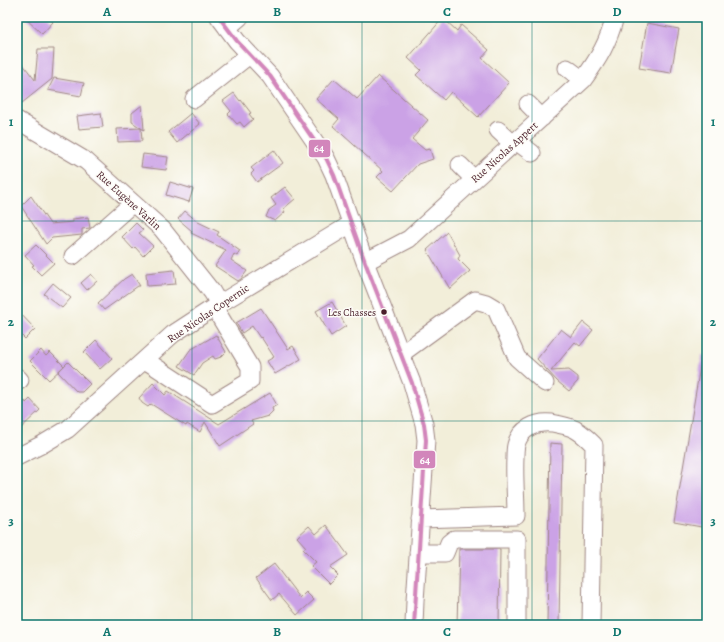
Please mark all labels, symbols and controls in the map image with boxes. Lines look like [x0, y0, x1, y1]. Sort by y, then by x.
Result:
text: A [102, 3, 112, 20]
text: B [273, 3, 281, 20]
text: C [443, 3, 451, 20]
text: D [612, 3, 622, 20]
text: 1 [9, 113, 14, 130]
text: 1 [711, 113, 716, 130]
street label: Rue Nicolas Appert [468, 118, 541, 186]
line badge: 64 [308, 139, 331, 158]
text: 64 [314, 141, 324, 156]
street label: Rue Eugène Varlin [93, 167, 164, 233]
street label: Rue Nicolas Copernic [164, 280, 252, 346]
place label: Les Chasses [328, 306, 376, 319]
marker: Les Chasses [379, 307, 389, 317]
text: 2 [8, 313, 15, 330]
text: 2 [710, 313, 717, 330]
line badge: 64 [413, 450, 436, 469]
text: 64 [420, 453, 430, 468]
text: 3 [8, 512, 14, 529]
text: 3 [710, 512, 716, 529]
text: A [102, 623, 112, 640]
text: B [273, 623, 281, 640]
text: C [443, 623, 451, 640]
text: D [612, 623, 622, 640]

